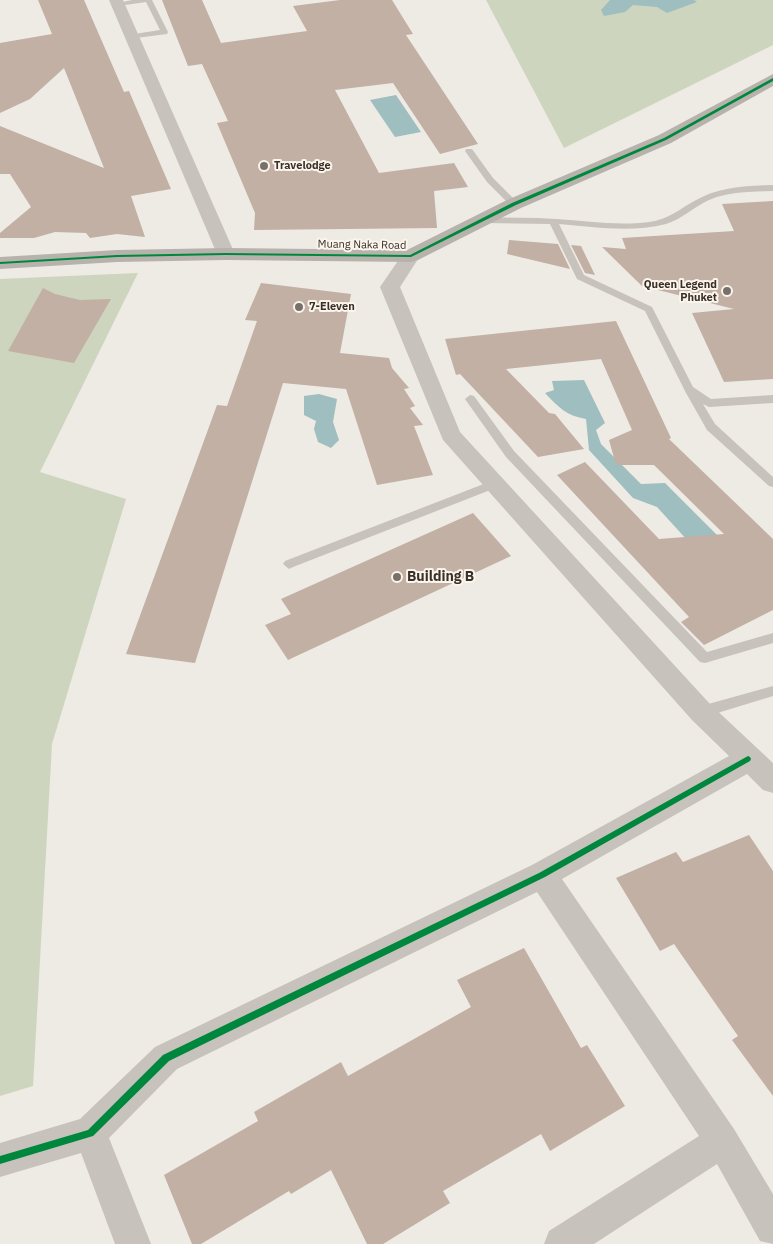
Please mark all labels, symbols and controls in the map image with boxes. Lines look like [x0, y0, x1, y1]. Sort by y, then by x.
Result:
place label: Travelodge [274, 159, 331, 173]
marker: Travelodge [258, 160, 270, 172]
street label: Muang Naka Road [317, 238, 407, 252]
place label: Queen Legend Phuket [644, 278, 717, 304]
marker: Queen Legend Phuket [721, 285, 733, 297]
place label: 7-Eleven [309, 300, 355, 314]
marker: 7-Eleven [293, 301, 305, 313]
place label: Building B [407, 569, 474, 585]
marker: Building B [391, 571, 403, 583]

